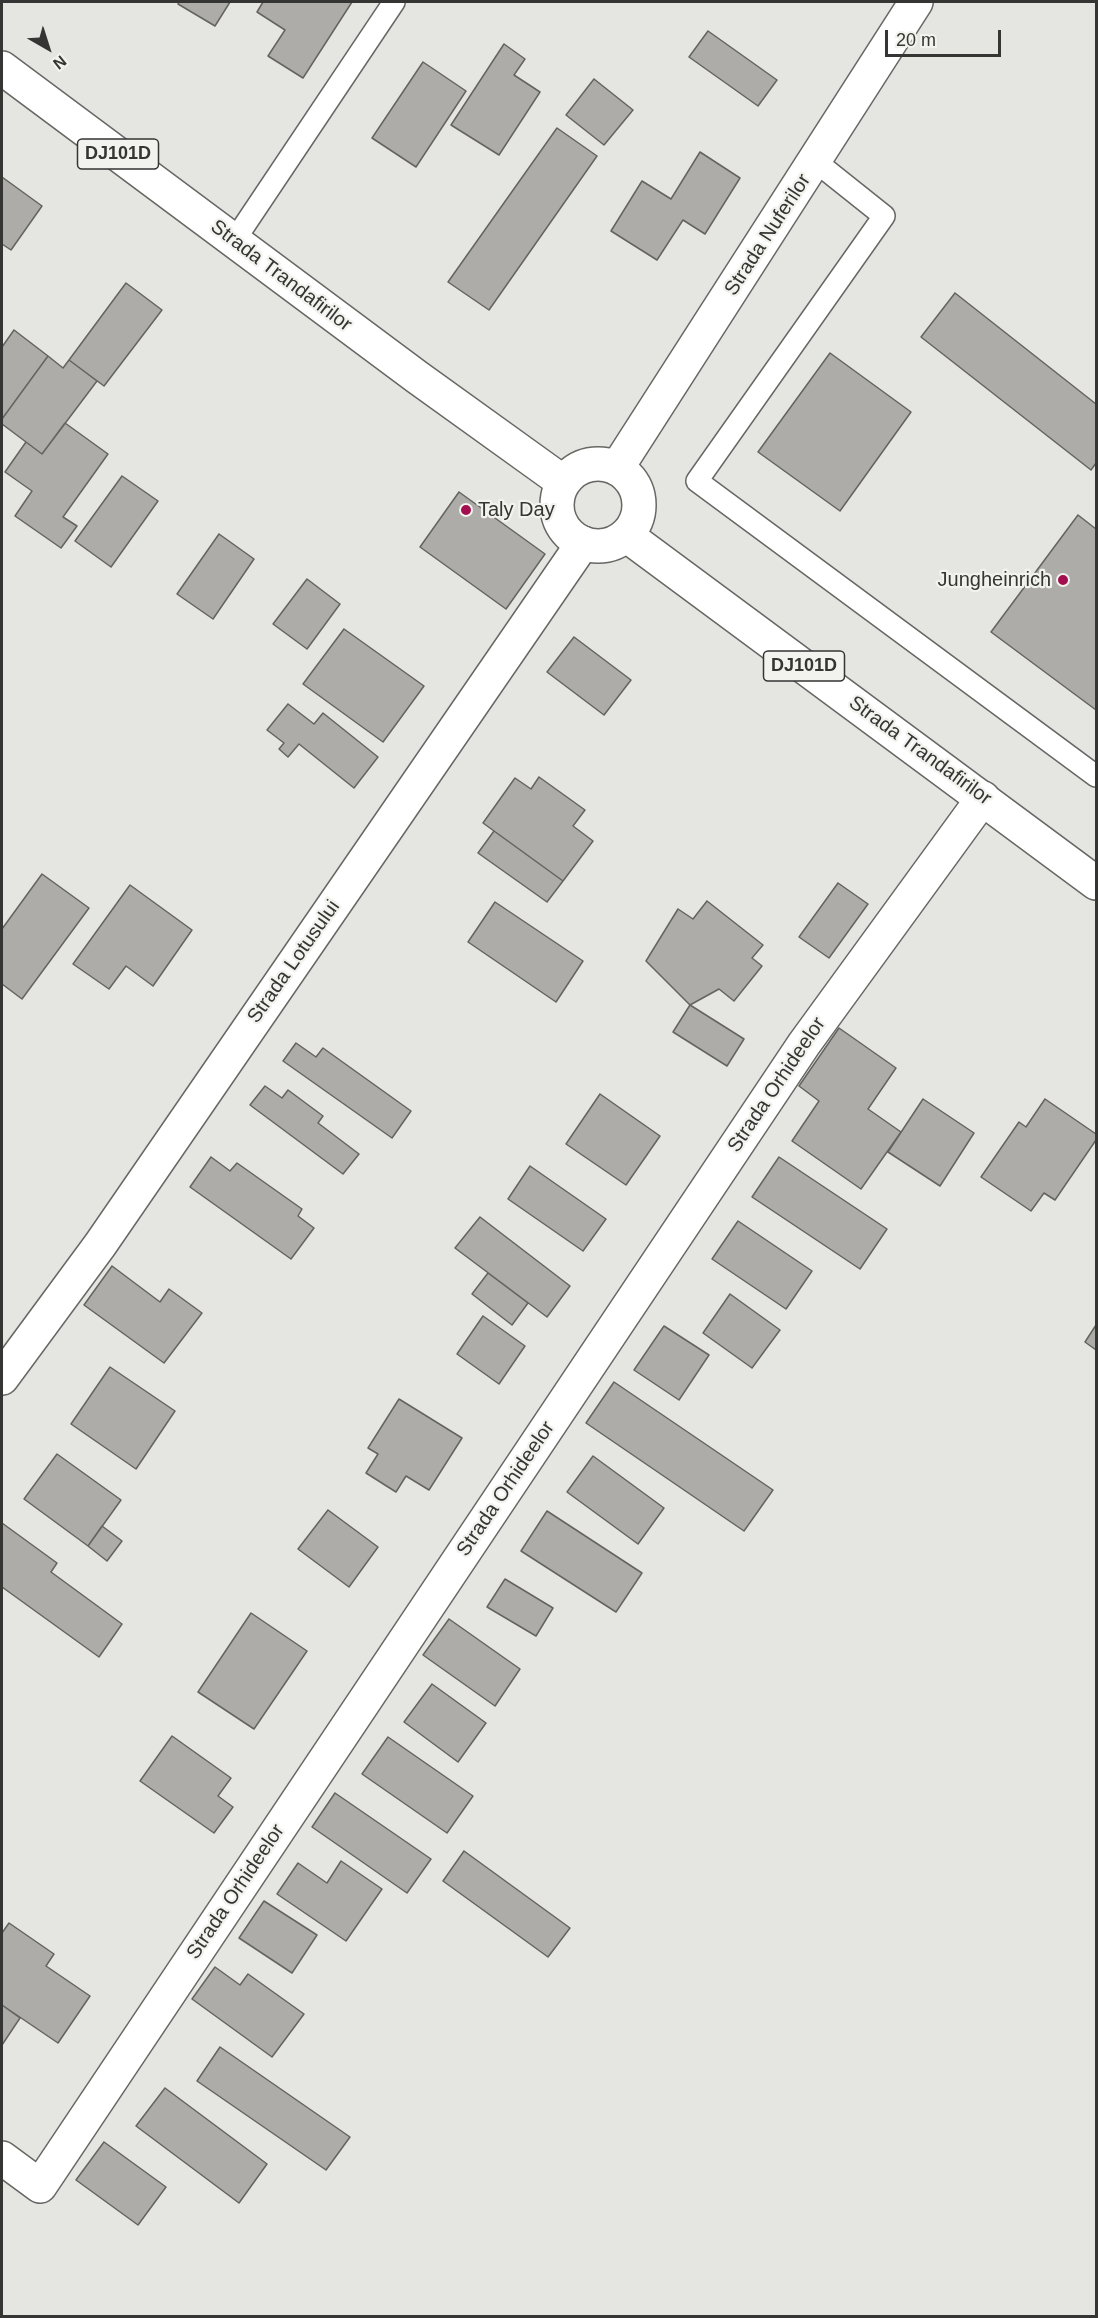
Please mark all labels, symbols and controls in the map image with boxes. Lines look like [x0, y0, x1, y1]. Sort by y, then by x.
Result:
north arrow [18, 18, 78, 78]
scale bar [888, 18, 1004, 56]
text: 20 m [896, 30, 936, 50]
text: N [50, 52, 69, 73]
road number: DJ101D [78, 139, 158, 169]
street label: Strada Nuferilor [720, 170, 816, 300]
street label: Strada Trandafirilor [206, 215, 356, 337]
place label: Taly Day [478, 498, 555, 522]
marker: Taly Day [459, 503, 473, 517]
place label: Jungheinrich [938, 568, 1051, 592]
marker: Jungheinrich [1056, 573, 1070, 587]
road number: DJ101D [764, 651, 844, 681]
street label: Strada Trandafirilor [844, 691, 996, 811]
street label: Strada Lotusului [243, 896, 345, 1028]
street label: Strada Orhideelor [723, 1013, 831, 1157]
street label: Strada Orhideelor [452, 1417, 560, 1561]
street label: Strada Orhideelor [182, 1820, 290, 1964]

